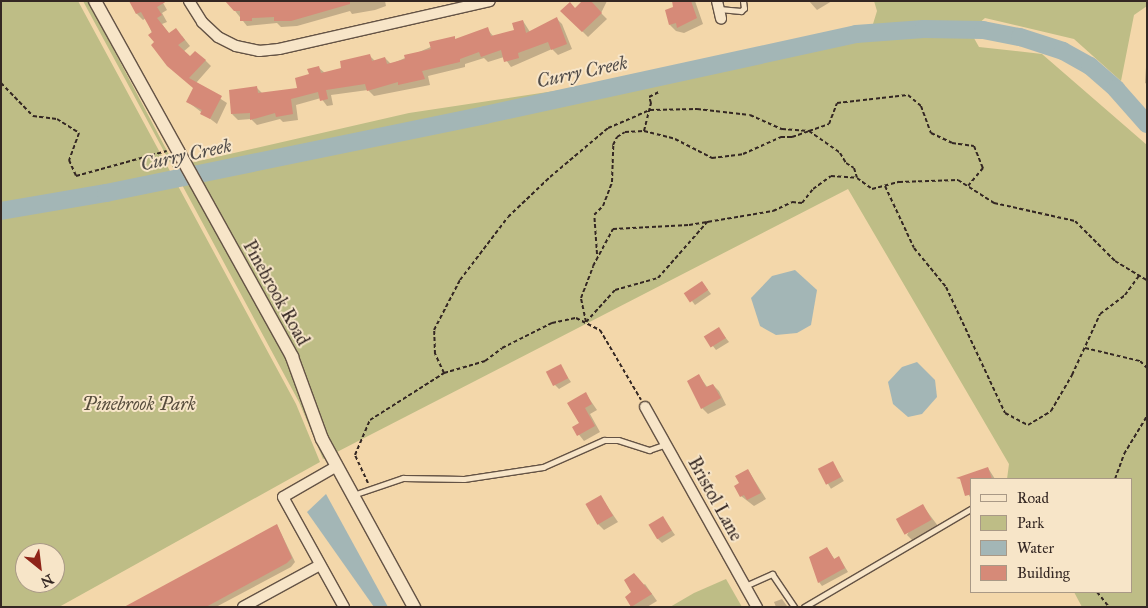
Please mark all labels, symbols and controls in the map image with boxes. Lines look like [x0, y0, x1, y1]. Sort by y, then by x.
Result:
water label: Curry Creek [534, 51, 630, 93]
water label: Curry Creek [138, 134, 234, 176]
street label: Pinebrook Road [238, 237, 314, 349]
park label: Pinebrook Park [82, 393, 196, 415]
street label: Bristol Lane [683, 453, 747, 545]
legend [970, 478, 1133, 593]
text: Road [1017, 489, 1049, 507]
text: Park [1017, 514, 1044, 532]
text: Water [1017, 539, 1054, 557]
north arrow [15, 543, 65, 593]
text: Building [1017, 564, 1070, 582]
text: N [38, 570, 56, 591]

